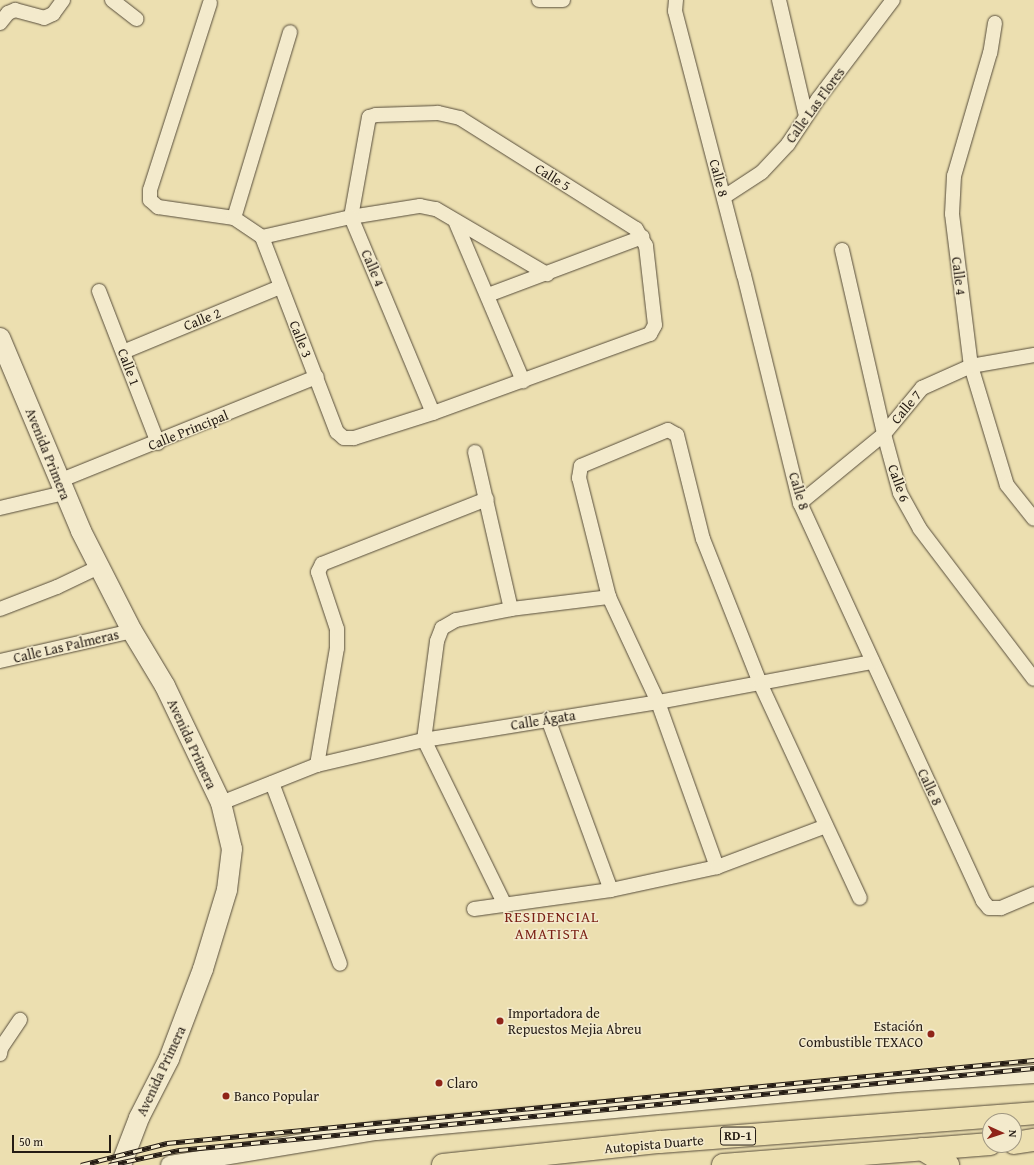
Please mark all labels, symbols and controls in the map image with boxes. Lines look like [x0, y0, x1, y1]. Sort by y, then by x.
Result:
street label: Calle Las Flores [782, 64, 848, 146]
street label: Calle 8 [706, 157, 732, 199]
street label: Calle 5 [532, 160, 574, 194]
street label: Calle 4 [358, 247, 388, 289]
street label: Calle 4 [948, 256, 970, 296]
street label: Calle 2 [181, 304, 223, 334]
street label: Calle 3 [286, 318, 316, 360]
street label: Calle 1 [114, 346, 144, 388]
street label: Calle 7 [887, 387, 925, 427]
street label: Avenida Primera [22, 406, 74, 502]
street label: Calle Principal [145, 406, 231, 454]
street label: Calle 6 [885, 462, 913, 504]
street label: Calle 8 [785, 470, 813, 512]
street label: Calle Las Palmeras [12, 626, 120, 666]
street label: Avenida Primera [164, 696, 220, 792]
street label: Calle Ágata [509, 707, 577, 733]
street label: Calle 8 [914, 766, 946, 808]
district label: RESIDENCIAL AMATISTA [505, 907, 599, 942]
place label: Importadora de Repuestos Mejia Abreu [508, 1005, 641, 1038]
marker: Importadora de Repuestos Mejia Abreu [495, 1016, 505, 1026]
place label: Estación Combustible TEXACO [799, 1018, 923, 1050]
street label: Avenida Primera [133, 1023, 189, 1119]
marker: Estación Combustible TEXACO [926, 1029, 936, 1039]
place label: Claro [447, 1075, 478, 1091]
marker: Claro [434, 1078, 444, 1088]
place label: Banco Popular [234, 1088, 319, 1104]
marker: Banco Popular [221, 1091, 231, 1101]
north arrow [982, 1113, 1022, 1153]
road number: RD-1 [720, 1125, 756, 1147]
scale bar [14, 1127, 113, 1153]
text: N [1005, 1129, 1021, 1138]
street label: Autopista Duarte [604, 1131, 704, 1157]
text: 50 m [19, 1133, 43, 1150]

